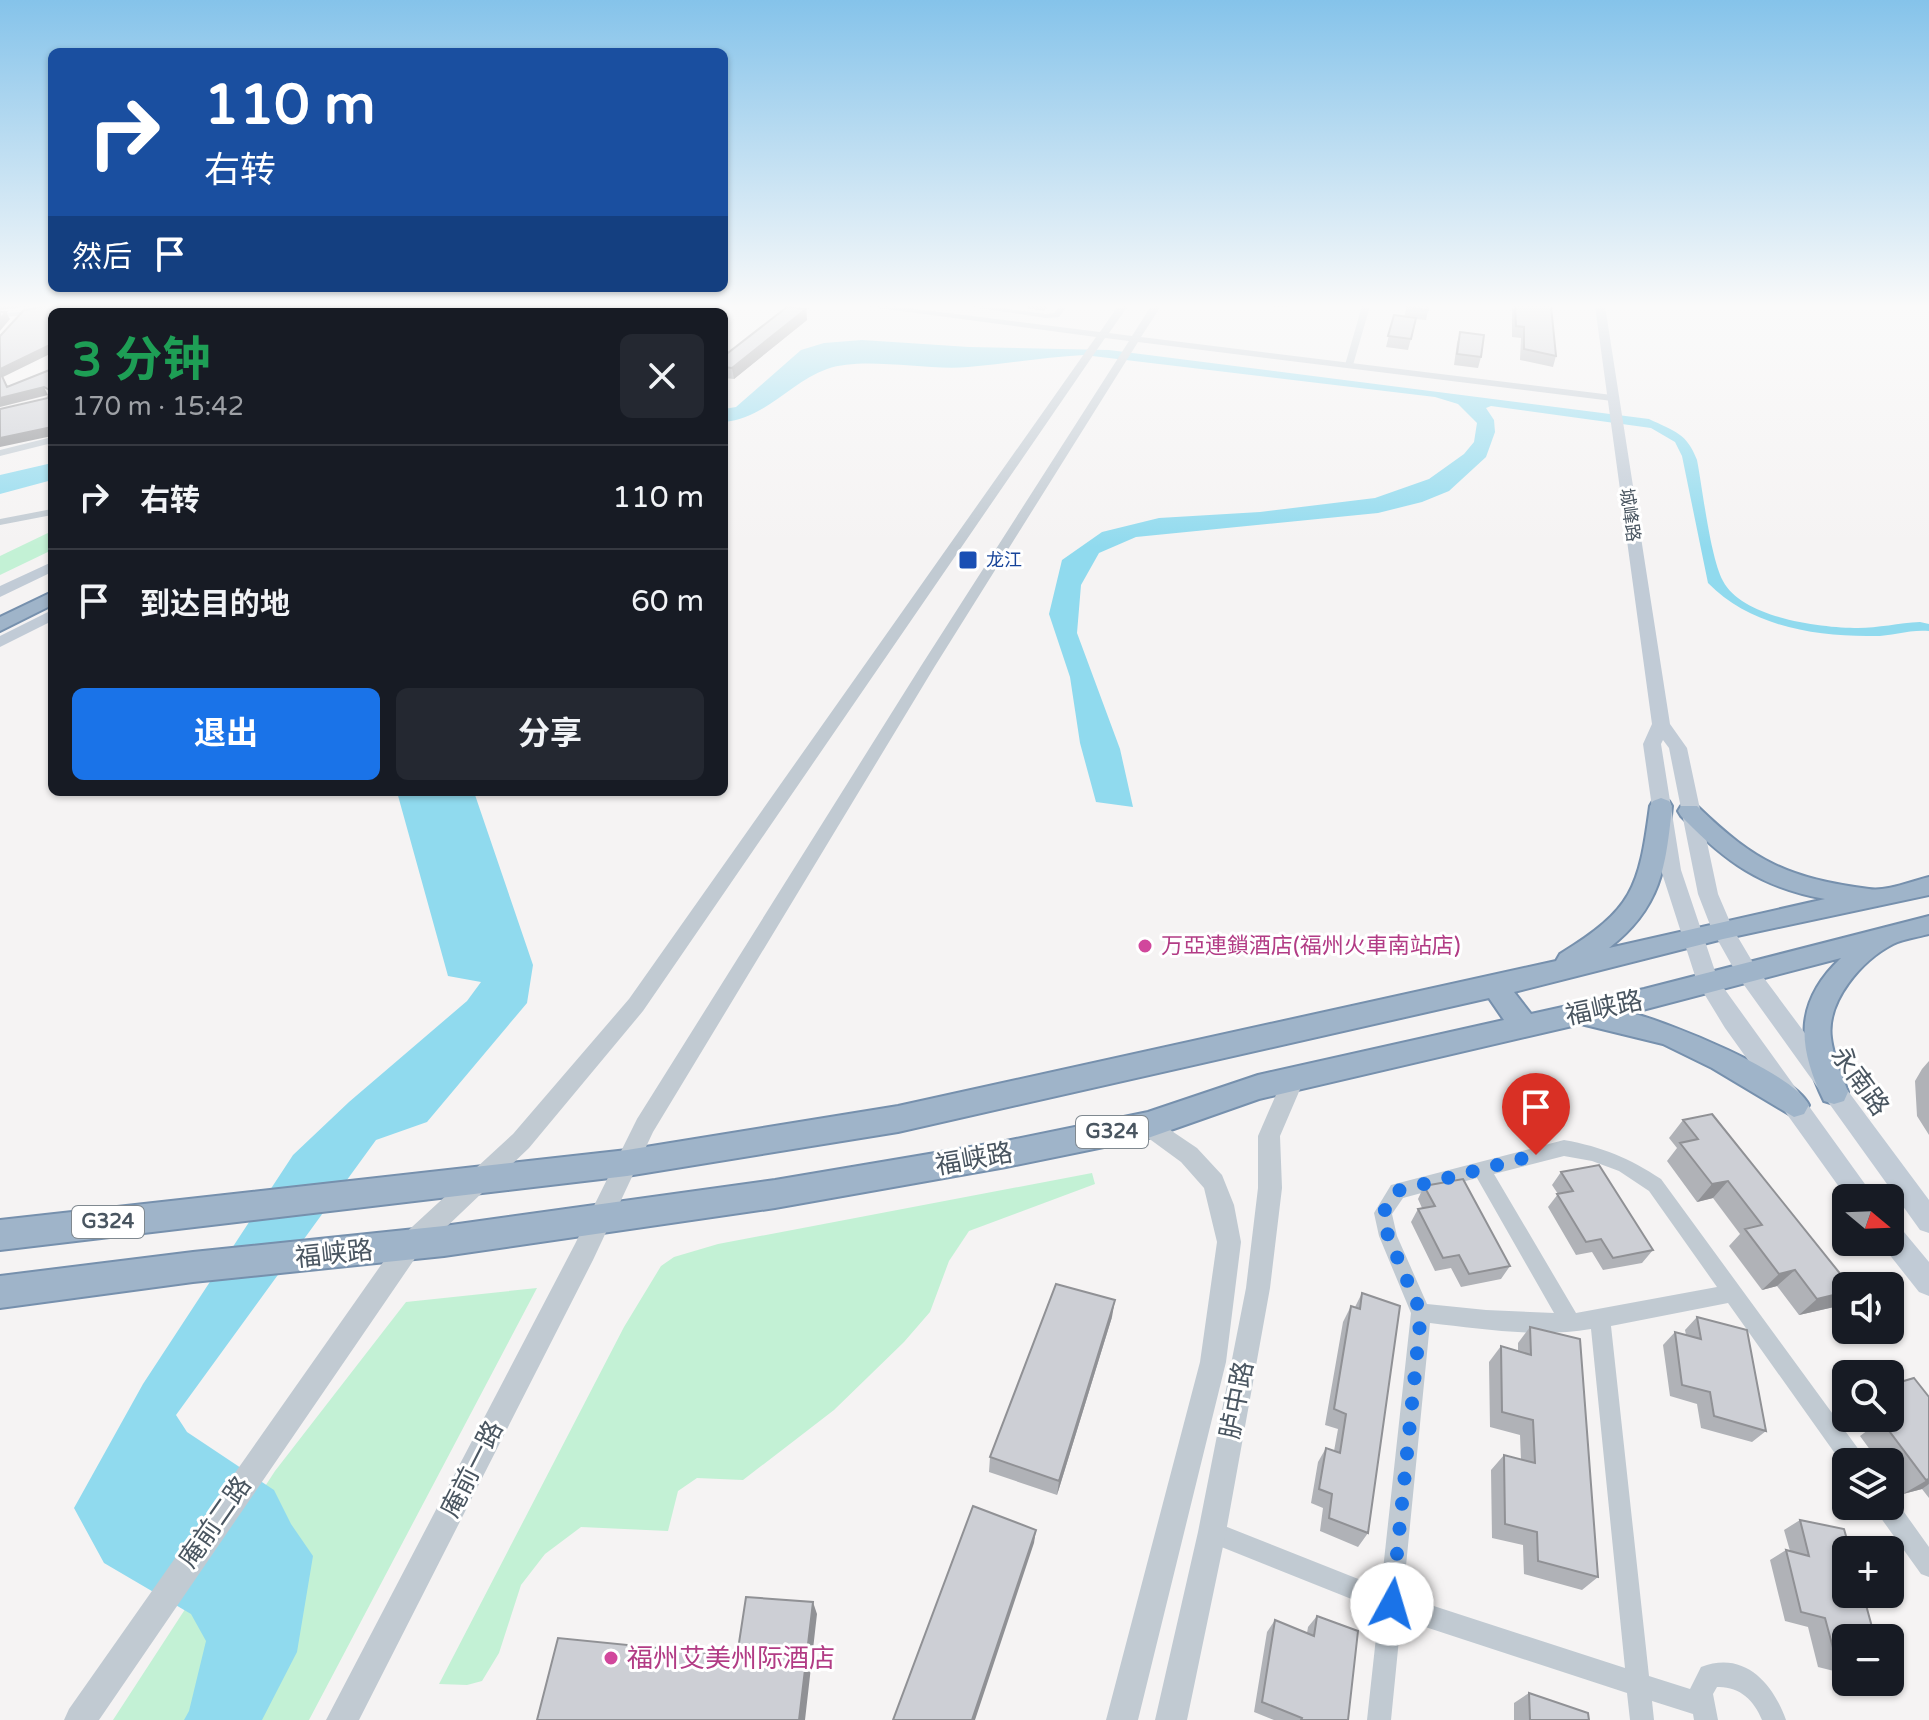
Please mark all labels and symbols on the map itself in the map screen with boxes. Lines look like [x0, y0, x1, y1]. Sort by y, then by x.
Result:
street label: 城峰路 [1615, 487, 1645, 543]
marker: 龙江 [957, 549, 979, 571]
place label: 龙江 [986, 549, 1022, 571]
place label: 万亞連鎖酒店(福州火車南站店) [1161, 933, 1461, 959]
marker: 万亞連鎖酒店(福州火車南站店) [1136, 937, 1154, 955]
street label: 福峡路 [1563, 985, 1645, 1031]
street label: 永南路 [1825, 1040, 1895, 1122]
pin [1502, 1073, 1570, 1155]
road number: G324 [1076, 1116, 1148, 1148]
street label: 福峡路 [933, 1137, 1015, 1181]
north arrow [1832, 1184, 1904, 1256]
road number: G324 [72, 1206, 144, 1238]
street label: 福峡路 [294, 1235, 374, 1273]
street label: 胪中路 [1214, 1359, 1260, 1441]
street label: 庵前一路 [435, 1416, 509, 1522]
street label: 庵前二路 [172, 1471, 258, 1573]
position arrow [1350, 1562, 1434, 1646]
place label: 福州艾美州际酒店 [627, 1643, 835, 1674]
marker: 福州艾美州际酒店 [602, 1649, 620, 1667]

